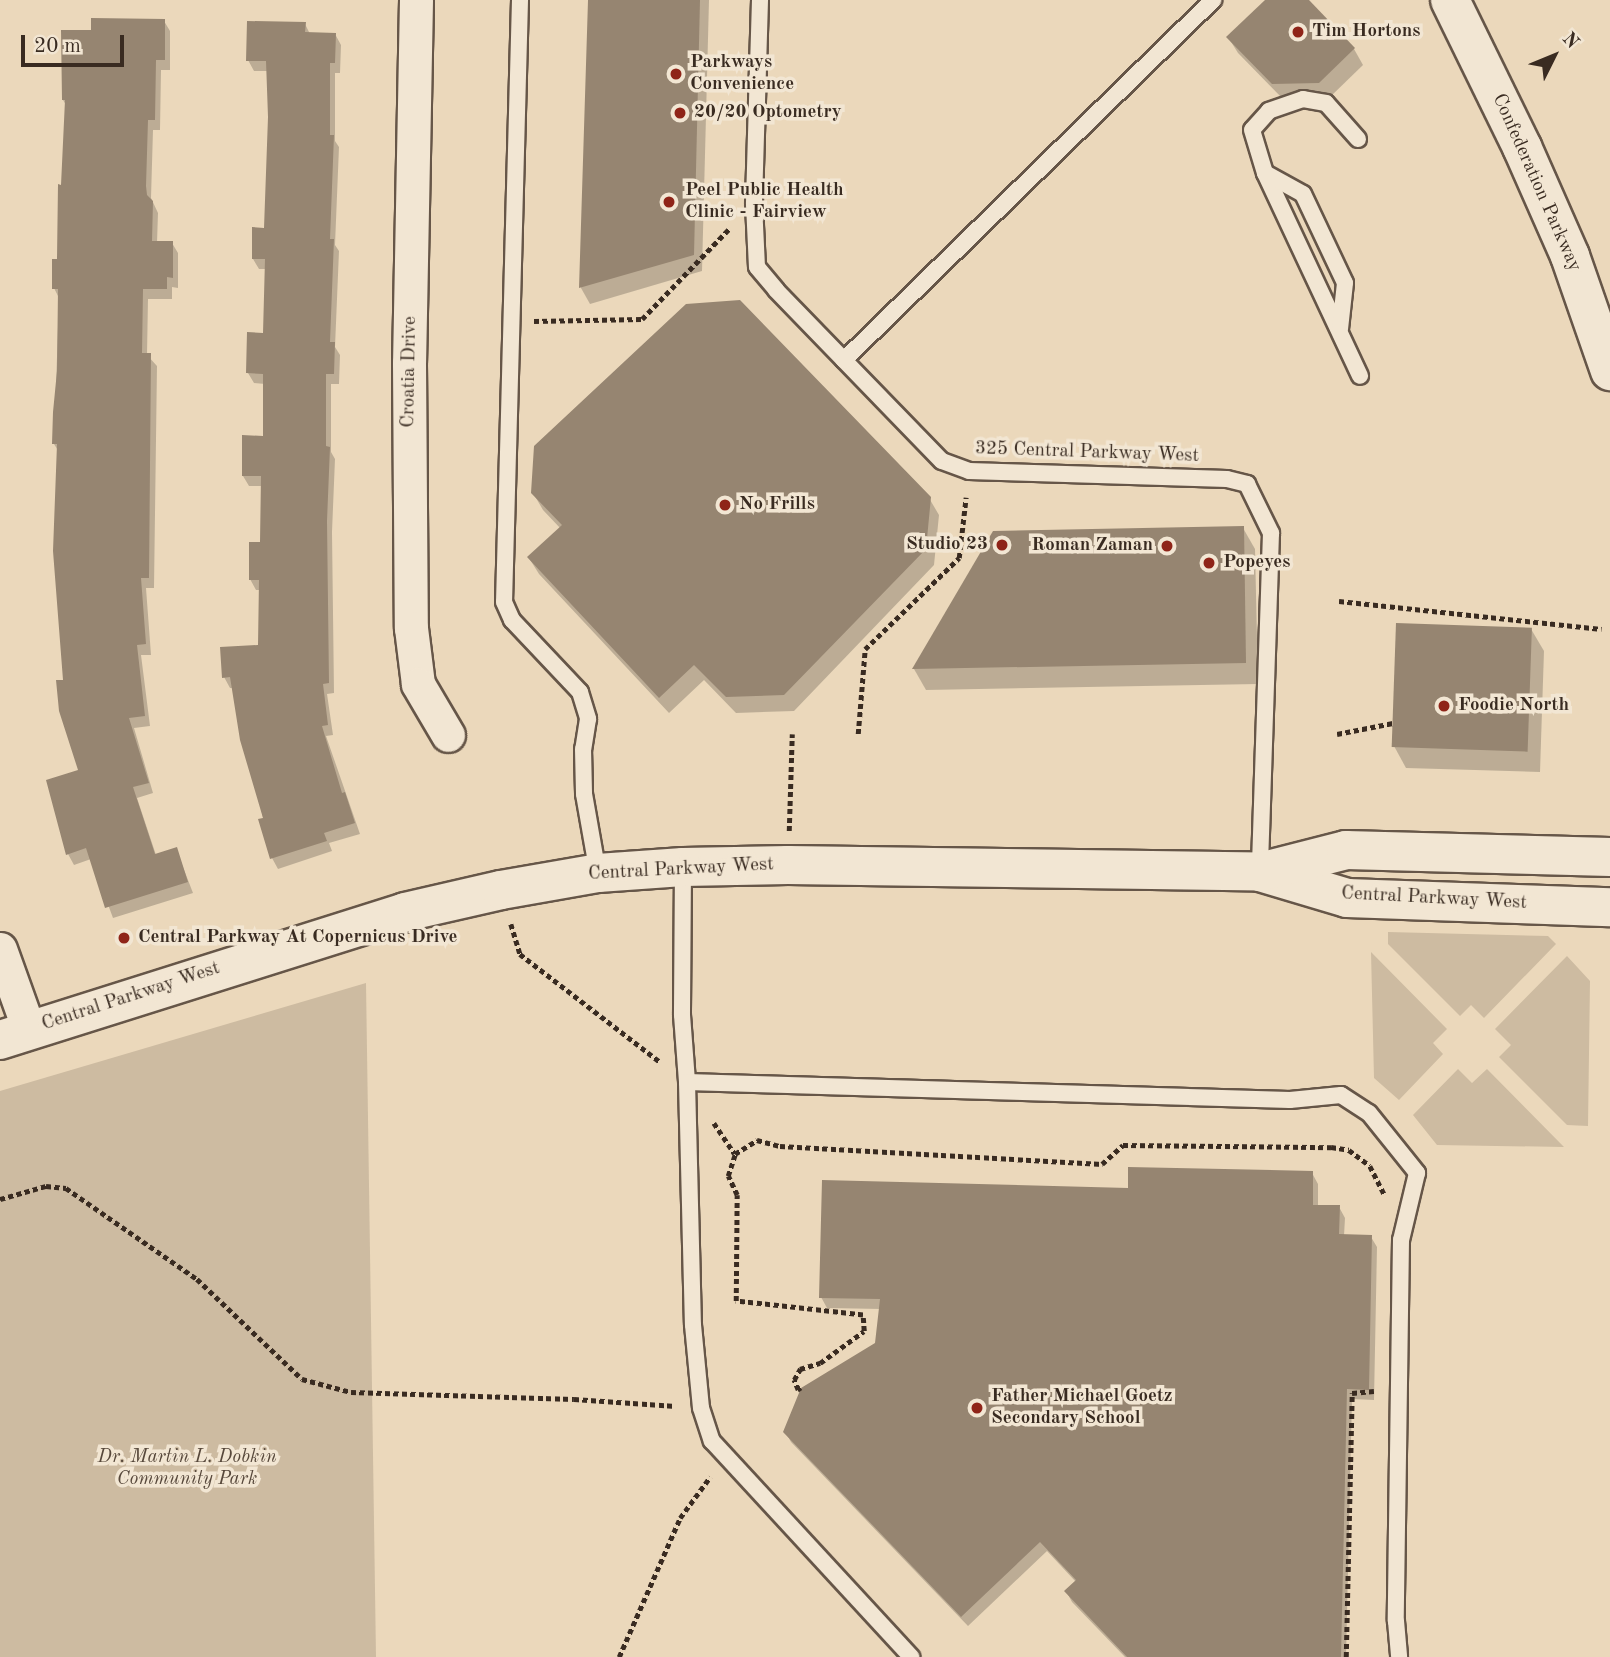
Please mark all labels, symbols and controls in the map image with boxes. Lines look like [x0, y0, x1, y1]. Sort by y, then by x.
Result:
scale bar [24, 21, 128, 65]
place label: Tim Hortons [1312, 21, 1420, 43]
north arrow [1519, 21, 1589, 91]
marker: Tim Hortons [1290, 24, 1306, 40]
text: N [1558, 30, 1582, 53]
text: 20 m [34, 36, 81, 57]
place label: Parkways Convenience [690, 52, 794, 96]
marker: Parkways Convenience [668, 66, 684, 82]
street label: Confederation Parkway [1486, 90, 1586, 276]
place label: 20/20 Optometry [694, 102, 842, 124]
marker: 20/20 Optometry [672, 105, 688, 121]
place label: Peel Public Health Clinic - Fairview [685, 180, 844, 224]
marker: Peel Public Health Clinic - Fairview [659, 192, 679, 212]
street label: Croatia Drive [398, 316, 422, 428]
street label: 325 Central Parkway West [975, 438, 1199, 468]
place label: No Frills [739, 494, 815, 516]
marker: No Frills [717, 497, 733, 513]
place label: Studio 23 [906, 534, 988, 556]
place label: Roman Zaman [1031, 535, 1153, 557]
marker: Studio 23 [994, 537, 1010, 553]
marker: Roman Zaman [1159, 538, 1175, 554]
place label: Popeyes [1223, 552, 1290, 574]
marker: Popeyes [1201, 555, 1217, 571]
place label: Foodie North [1458, 695, 1569, 717]
marker: Foodie North [1436, 698, 1452, 714]
street label: Central Parkway West [588, 854, 774, 886]
street label: Central Parkway West [1341, 883, 1527, 915]
place label: Central Parkway At Copernicus Drive [138, 927, 457, 949]
marker: Central Parkway At Copernicus Drive [116, 930, 132, 946]
street label: Central Parkway West [39, 957, 223, 1037]
place label: Father Michael Goetz Secondary School [991, 1386, 1173, 1430]
marker: Father Michael Goetz Secondary School [969, 1400, 985, 1416]
park label: Dr. Martin L. Dobkin Community Park [97, 1447, 277, 1491]

